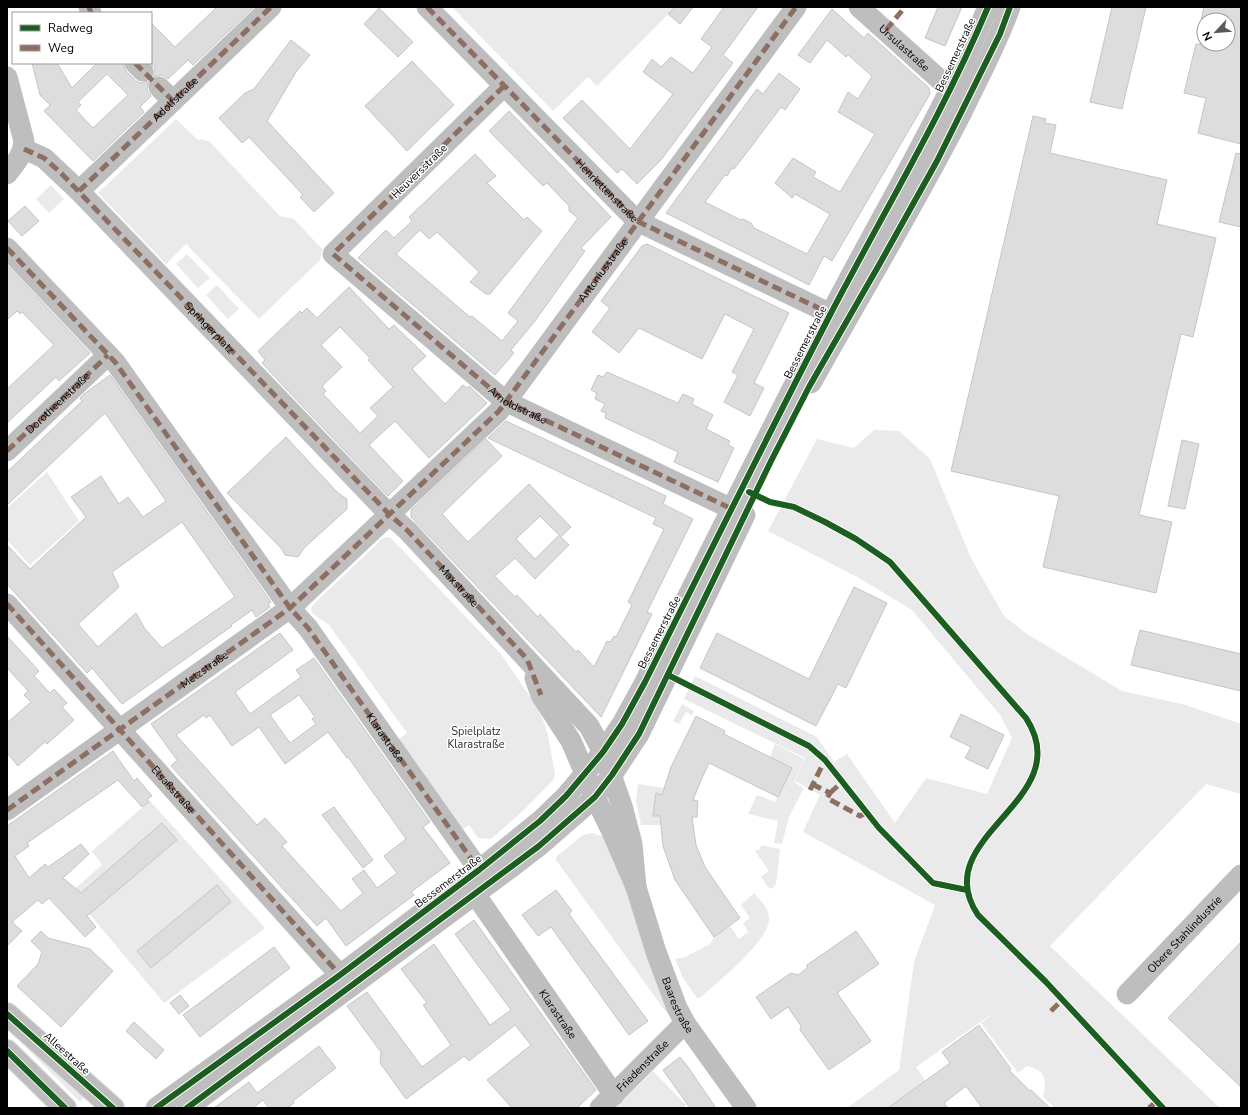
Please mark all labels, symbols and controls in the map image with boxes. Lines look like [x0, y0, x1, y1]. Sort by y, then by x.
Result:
legend [12, 12, 152, 64]
north arrow [1196, 12, 1236, 52]
street label: Bessemerstraße [932, 16, 979, 95]
text: Radweg [48, 20, 93, 36]
street label: Ursulastraße [875, 21, 933, 75]
text: N [1199, 29, 1216, 43]
text: Weg [48, 40, 74, 56]
street label: Adolfstraße [149, 73, 202, 125]
street label: Heuversstraße [388, 141, 451, 202]
street label: Henriettenstraße [572, 156, 641, 226]
street label: Antoniusstraße [575, 235, 632, 305]
street label: Springerplatz [181, 299, 238, 357]
street label: Bessemerstraße [781, 303, 830, 381]
street label: Dorotheenstraße [23, 369, 94, 437]
street label: Arnoldstraße [485, 383, 549, 428]
street label: Maxstraße [435, 562, 482, 611]
street label: Bessemerstraße [635, 593, 684, 671]
street label: Metzstraße [177, 647, 231, 692]
street label: Klarastraße [362, 710, 408, 766]
park label: Spielplatz Klarastraße [447, 724, 505, 752]
street label: Elsaßstraße [148, 763, 198, 817]
street label: Bessemerstraße [412, 851, 485, 912]
street label: Obere Stahlindustrie [1144, 892, 1226, 976]
street label: Baarestraße [658, 975, 697, 1036]
street label: Klarastraße [535, 987, 580, 1042]
street label: Alleestraße [40, 1029, 93, 1078]
street label: Friedenstraße [613, 1036, 672, 1095]

